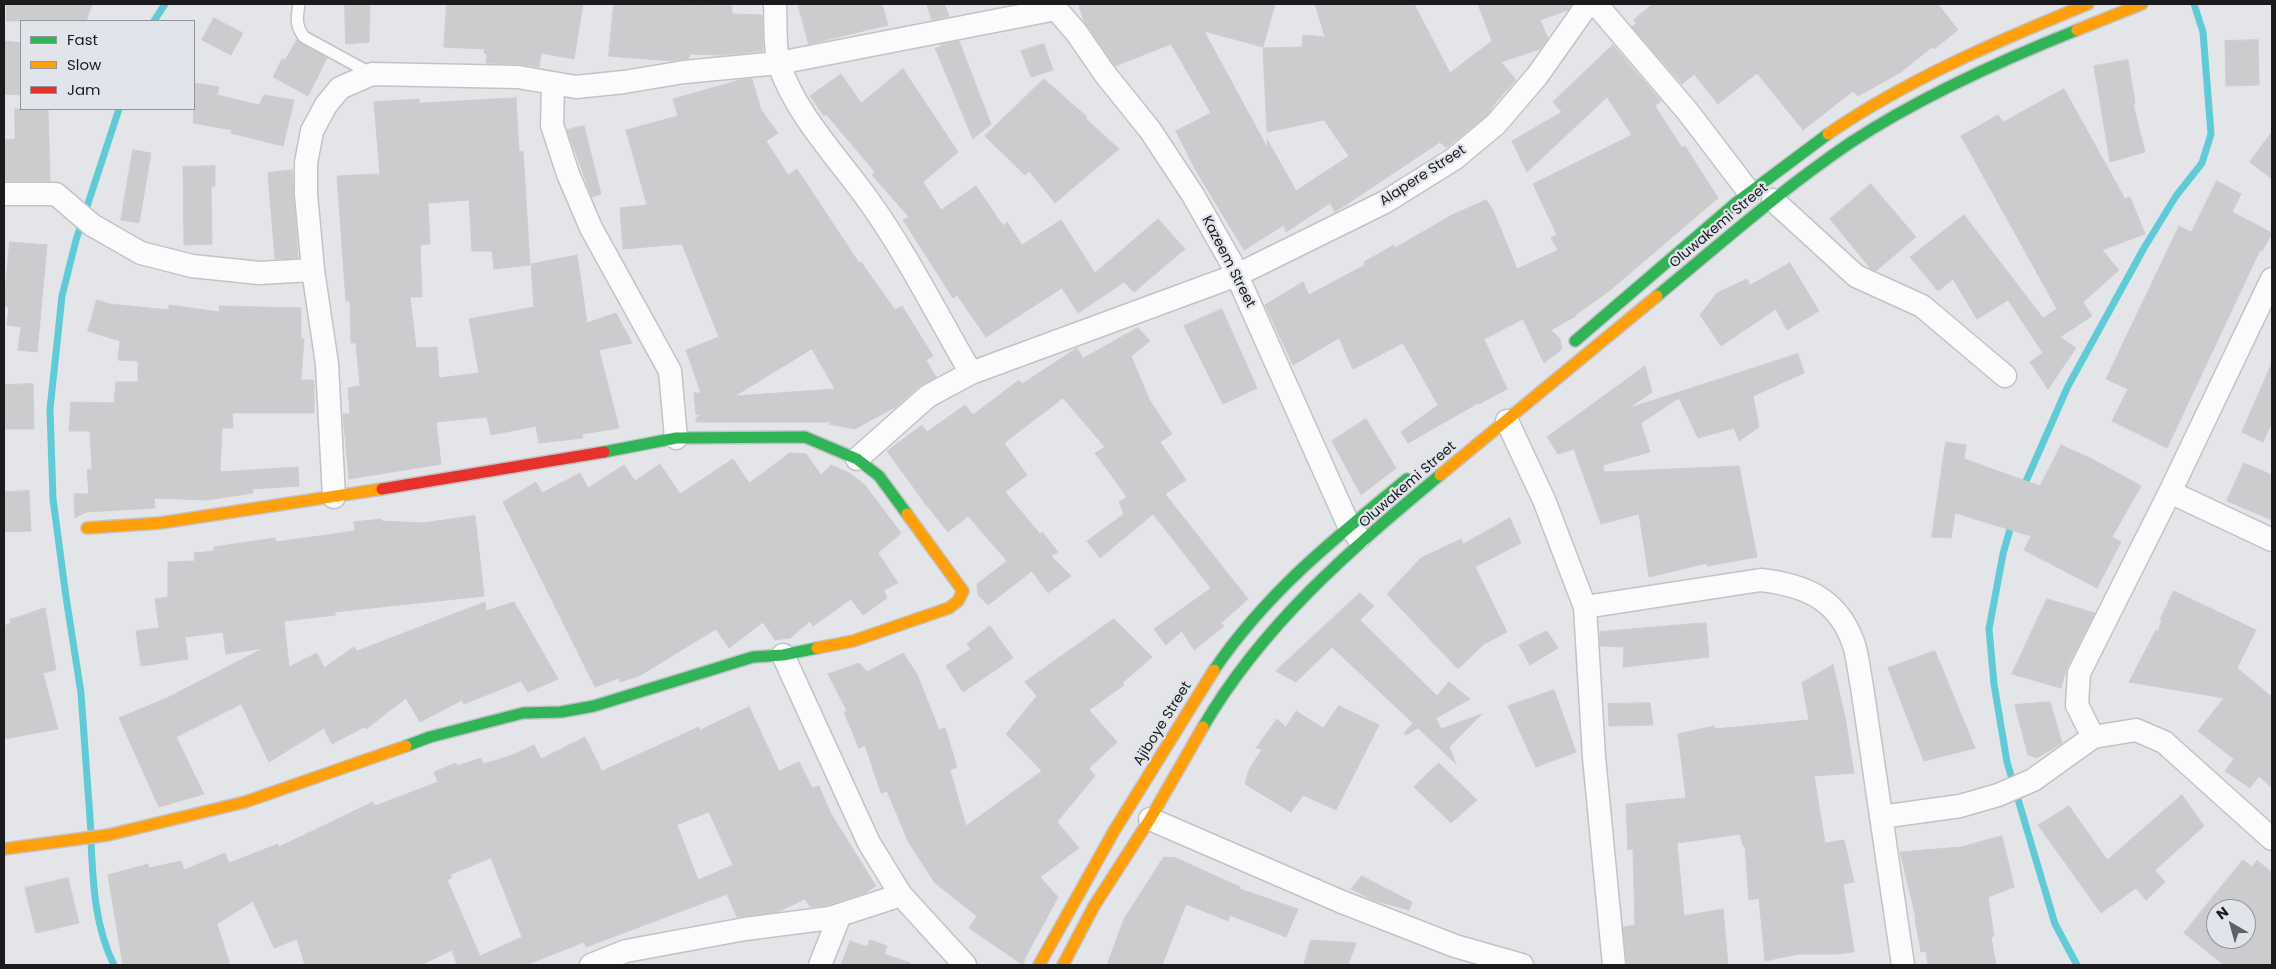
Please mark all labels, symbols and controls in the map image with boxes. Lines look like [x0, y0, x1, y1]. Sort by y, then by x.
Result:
legend [20, 20, 195, 110]
text: Fast [67, 29, 98, 50]
text: Slow [67, 54, 101, 75]
text: Jam [67, 79, 101, 100]
street label: Alapere Street [1377, 142, 1469, 210]
street label: Oluwakemi Street [1667, 180, 1771, 272]
street label: Kazeem Street [1198, 213, 1258, 311]
street label: Oluwakemi Street [1356, 438, 1460, 532]
street label: Ajiboye Street [1130, 679, 1196, 769]
north arrow [2206, 899, 2256, 949]
text: N [2212, 902, 2233, 924]

